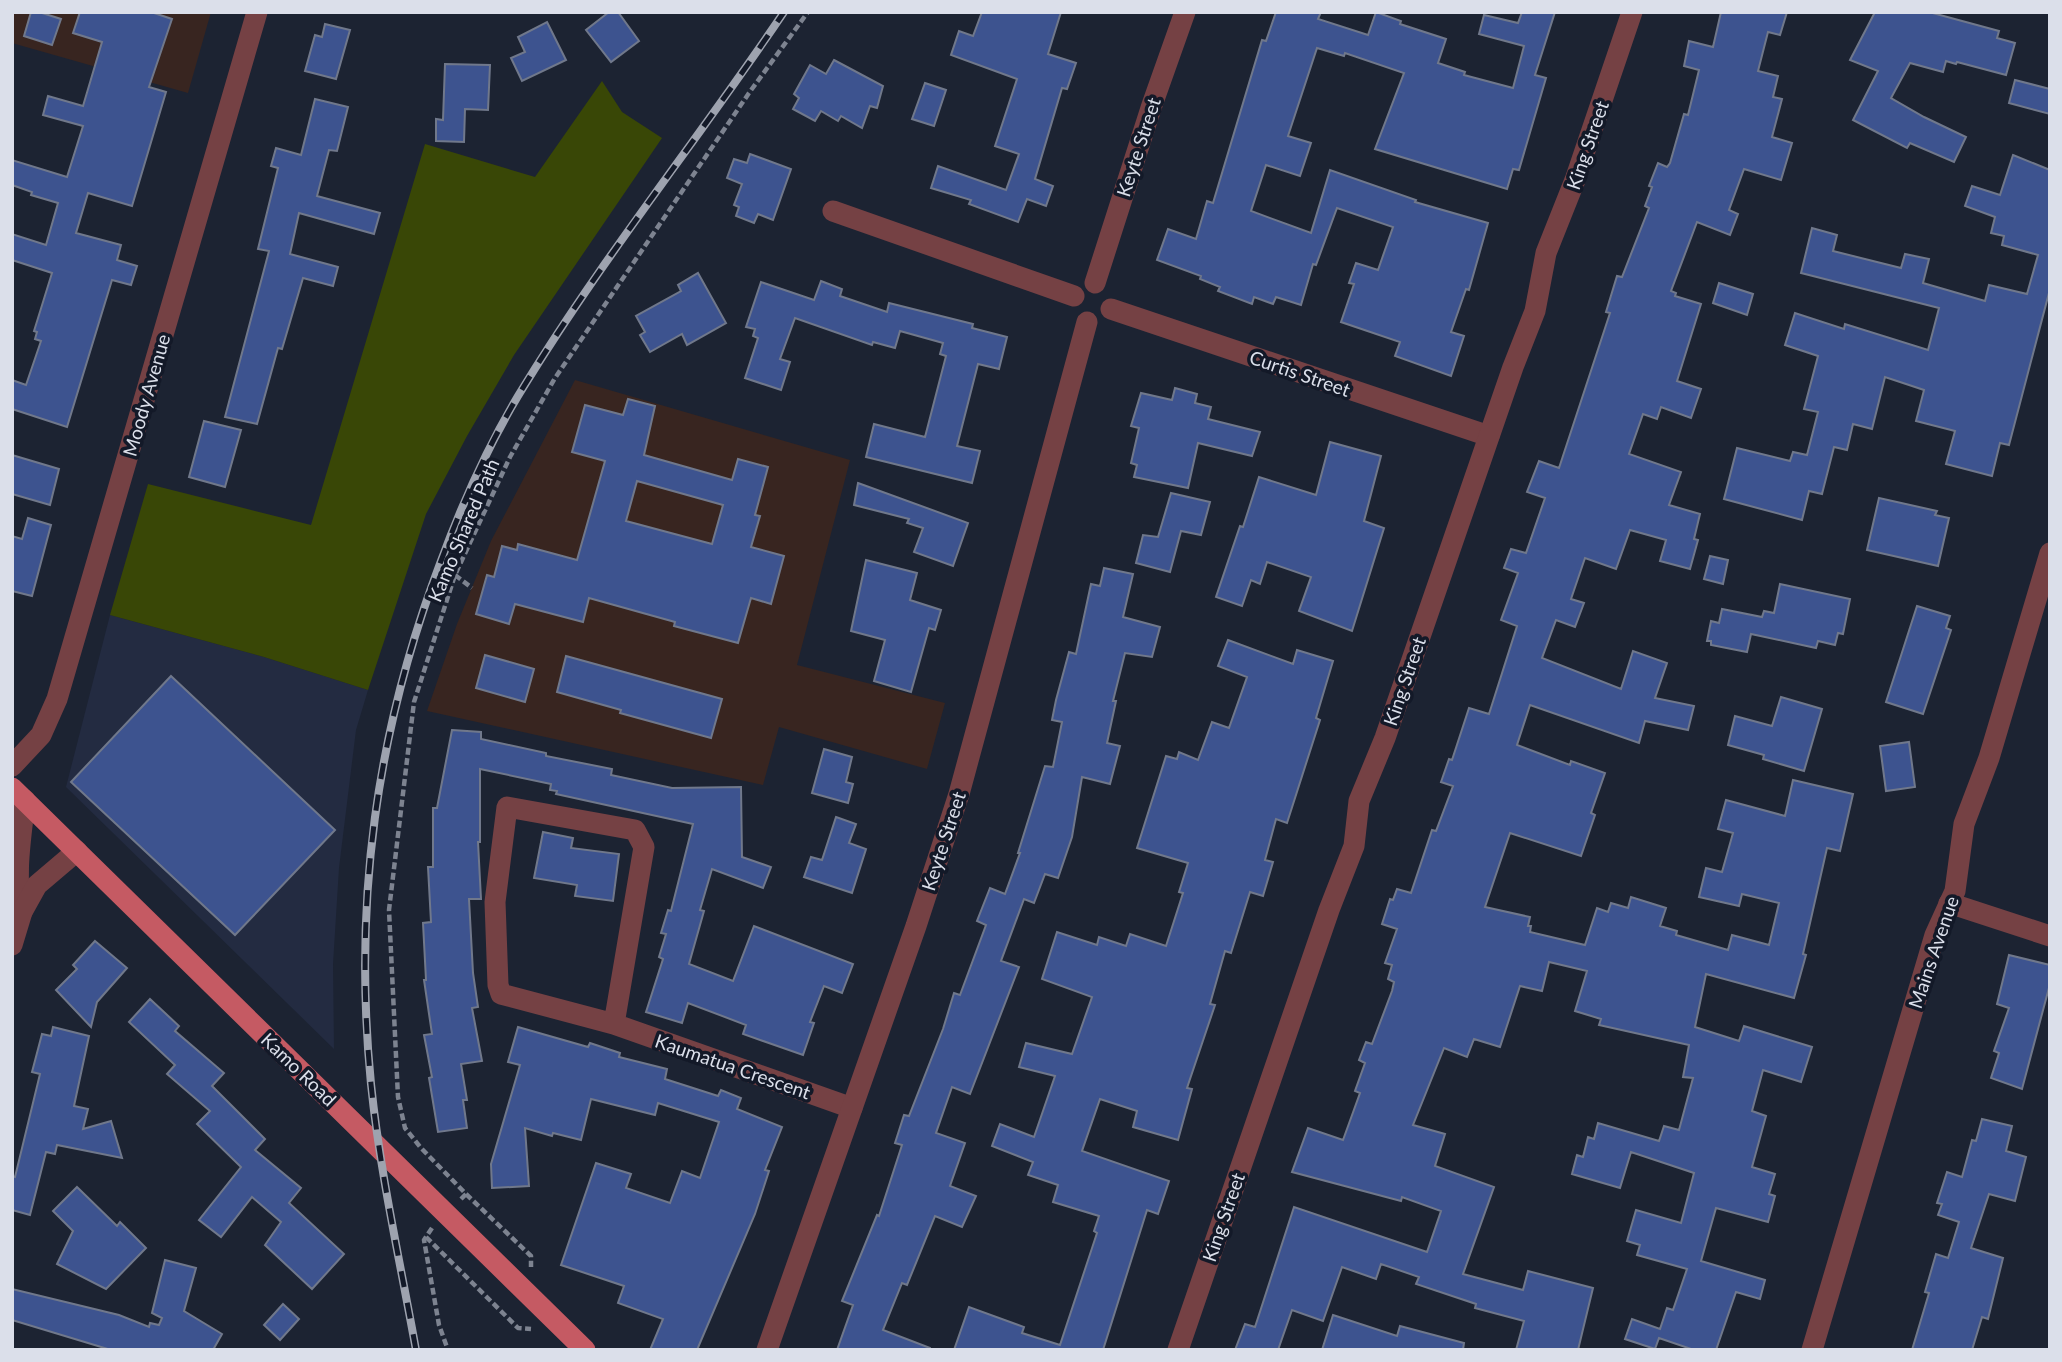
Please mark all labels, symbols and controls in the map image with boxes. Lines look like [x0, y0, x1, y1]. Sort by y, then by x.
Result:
street label: Keyte Street [1111, 94, 1165, 200]
street label: King Street [1561, 97, 1613, 192]
street label: Moody Avenue [118, 331, 174, 459]
street label: Curtis Street [1247, 345, 1353, 401]
street label: Kamo Shared Path [422, 455, 504, 605]
street label: King Street [1378, 633, 1430, 728]
street label: Keyte Street [916, 788, 970, 894]
street label: Mains Avenue [1903, 893, 1963, 1011]
street label: Kamo Road [257, 1028, 341, 1110]
street label: Kaumatua Crescent [652, 1029, 814, 1103]
street label: King Street [1197, 1169, 1249, 1264]

